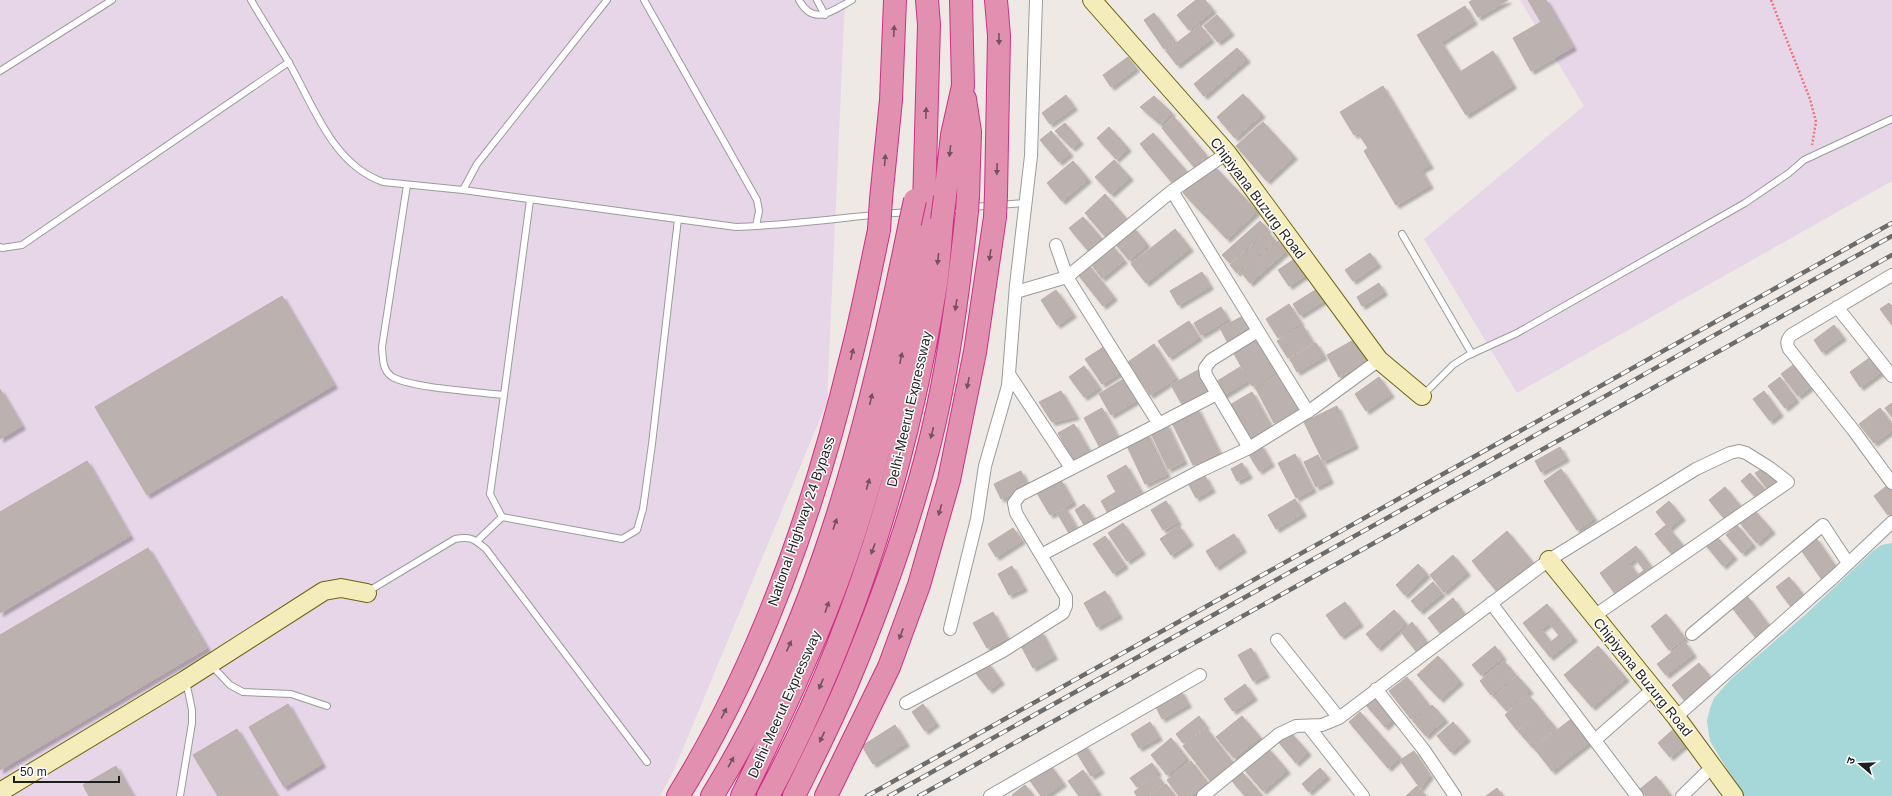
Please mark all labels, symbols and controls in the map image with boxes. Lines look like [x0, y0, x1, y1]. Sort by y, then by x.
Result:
one-way arrow [891, 25, 898, 37]
one-way arrow [996, 33, 1002, 46]
one-way arrow [923, 106, 929, 119]
street label: Chipiyana Buzurg Road [1207, 134, 1309, 262]
one-way arrow [947, 145, 953, 157]
one-way arrow [882, 154, 888, 166]
one-way arrow [993, 163, 1000, 175]
one-way arrow [987, 249, 993, 261]
one-way arrow [935, 253, 942, 265]
one-way arrow [953, 299, 959, 311]
street label: Delhi-Meerut Expressway [883, 329, 935, 489]
one-way arrow [849, 348, 855, 360]
one-way arrow [898, 352, 904, 364]
one-way arrow [965, 377, 971, 390]
one-way arrow [868, 393, 874, 405]
one-way arrow [928, 426, 934, 439]
street label: National Highway 24 Bypass [764, 434, 838, 608]
one-way arrow [865, 478, 871, 490]
one-way arrow [937, 505, 943, 517]
one-way arrow [832, 517, 838, 529]
one-way arrow [869, 544, 875, 556]
one-way arrow [824, 601, 830, 613]
street label: Chipiyana Buzurg Road [1590, 615, 1696, 739]
street label: Delhi-Meerut Expressway [744, 628, 824, 780]
one-way arrow [898, 629, 904, 641]
one-way arrow [786, 640, 792, 651]
one-way arrow [817, 678, 823, 690]
one-way arrow [721, 707, 727, 719]
one-way arrow [819, 732, 825, 743]
north arrow [1840, 744, 1880, 784]
text: उ [1844, 755, 1857, 766]
one-way arrow [728, 756, 735, 768]
scale bar [14, 758, 119, 784]
text: 50 m [20, 765, 47, 779]

